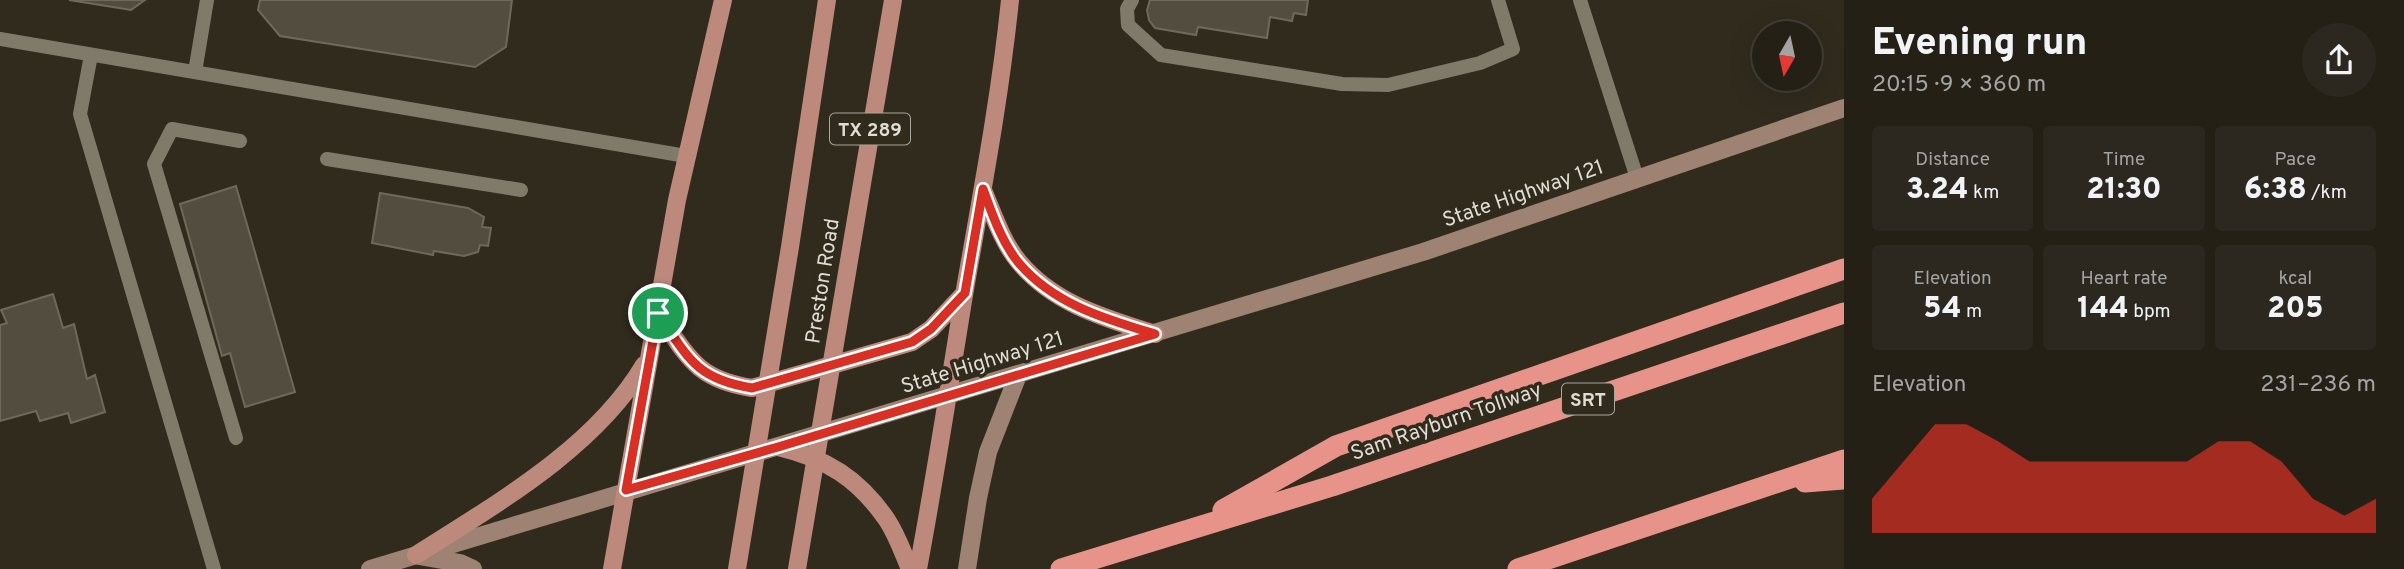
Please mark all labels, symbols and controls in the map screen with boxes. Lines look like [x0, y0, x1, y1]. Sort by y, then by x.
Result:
text: Evening run [1872, 20, 2087, 69]
north arrow [1752, 21, 1822, 91]
map controls [1752, 21, 1822, 91]
button: share [2302, 23, 2376, 97]
text: 20:15 · 9 × 360 m [1872, 71, 2046, 100]
road number: TX 289 [830, 113, 910, 144]
text: Distance [1915, 148, 1990, 172]
text: Time [2103, 148, 2145, 172]
text: Pace [2274, 148, 2316, 172]
street label: State Highway 121 [1439, 154, 1608, 235]
text: 3.24 [1906, 172, 1969, 209]
text: 21:30 [2086, 172, 2162, 209]
text: 6:38 [2244, 172, 2307, 209]
text: km [1969, 181, 1999, 205]
text: /km [2307, 181, 2347, 205]
street label: Preston Road [800, 217, 847, 346]
text: Elevation [1914, 267, 1992, 291]
text: Heart rate [2081, 267, 2167, 291]
text: kcal [2278, 267, 2312, 291]
pin [628, 283, 688, 343]
text: 54 [1923, 291, 1962, 328]
text: 144 [2077, 291, 2129, 328]
text: 205 [2267, 291, 2324, 328]
icon: arrive [639, 294, 677, 332]
text: m [1962, 300, 1982, 324]
text: bpm [2129, 300, 2171, 324]
street label: State Highway 121 [898, 326, 1067, 401]
text: Elevation [1872, 371, 1967, 400]
text: 231–236 m [2260, 371, 2376, 400]
street label: Sam Rayburn Tollway [1347, 377, 1546, 468]
road number: SRT [1562, 384, 1614, 414]

